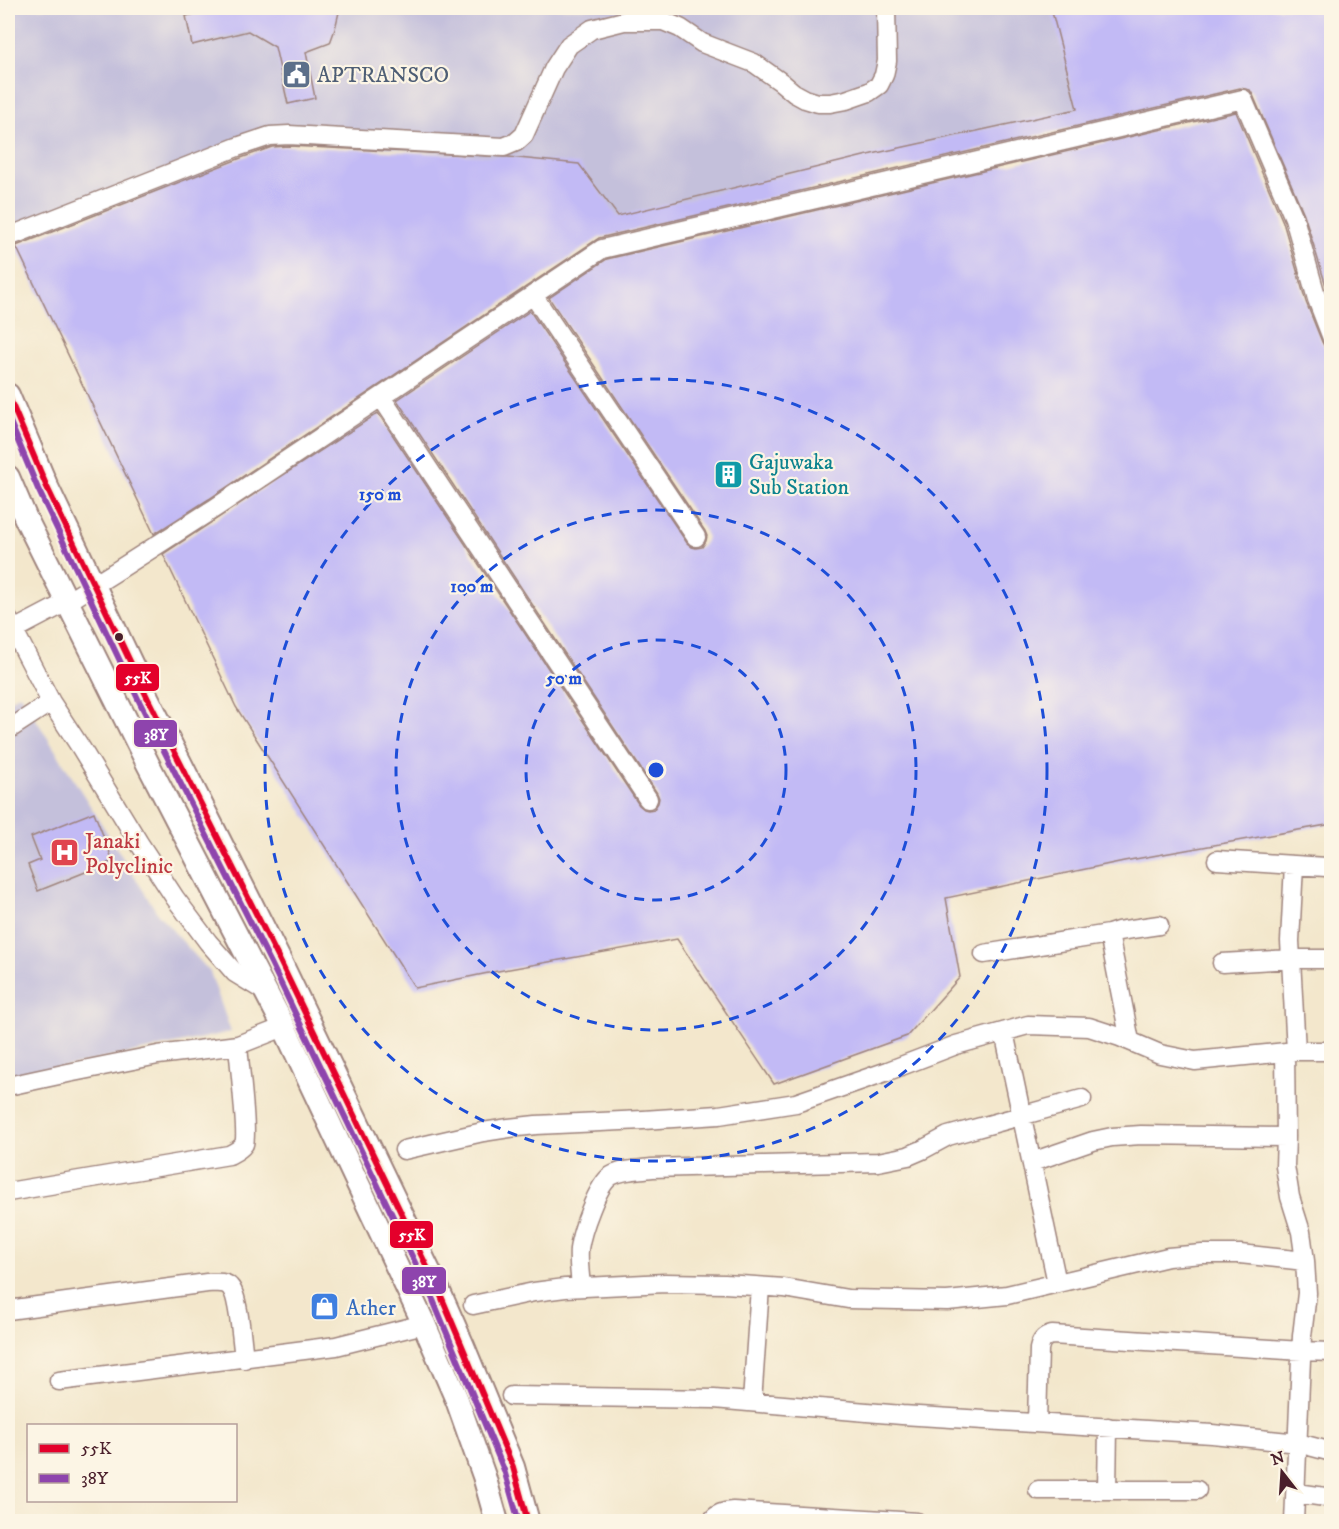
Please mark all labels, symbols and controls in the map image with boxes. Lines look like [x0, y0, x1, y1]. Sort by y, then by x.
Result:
public building icon: APTRANSCO [280, 58, 312, 90]
place label: APTRANSCO [317, 62, 449, 89]
place label: Gajuwaka Sub Station [749, 449, 850, 501]
building icon: Gajuwaka Sub Station [712, 458, 744, 490]
text: 150 m [359, 484, 402, 506]
text: 100 m [450, 576, 494, 598]
unlabelled marker [113, 631, 125, 643]
line badge: 55K [115, 663, 160, 692]
text: 55K [123, 668, 152, 688]
text: 50 m [545, 668, 582, 690]
line badge: 38Y [133, 719, 178, 748]
text: 38Y [144, 725, 169, 745]
centre of rings [646, 760, 666, 780]
place label: Janaki Polyclinic [83, 828, 173, 880]
hospital icon: Janaki Polyclinic [48, 837, 80, 869]
line badge: 55K [389, 1220, 434, 1249]
text: 55K [397, 1225, 426, 1245]
line badge: 38Y [401, 1266, 447, 1295]
text: 38Y [412, 1272, 437, 1292]
shop icon: Ather [309, 1291, 341, 1323]
place label: Ather [346, 1295, 397, 1322]
legend [27, 1424, 237, 1502]
text: 55K [81, 1438, 112, 1460]
north arrow [1252, 1442, 1312, 1502]
text: N [1269, 1447, 1287, 1470]
text: 38Y [81, 1468, 109, 1490]

